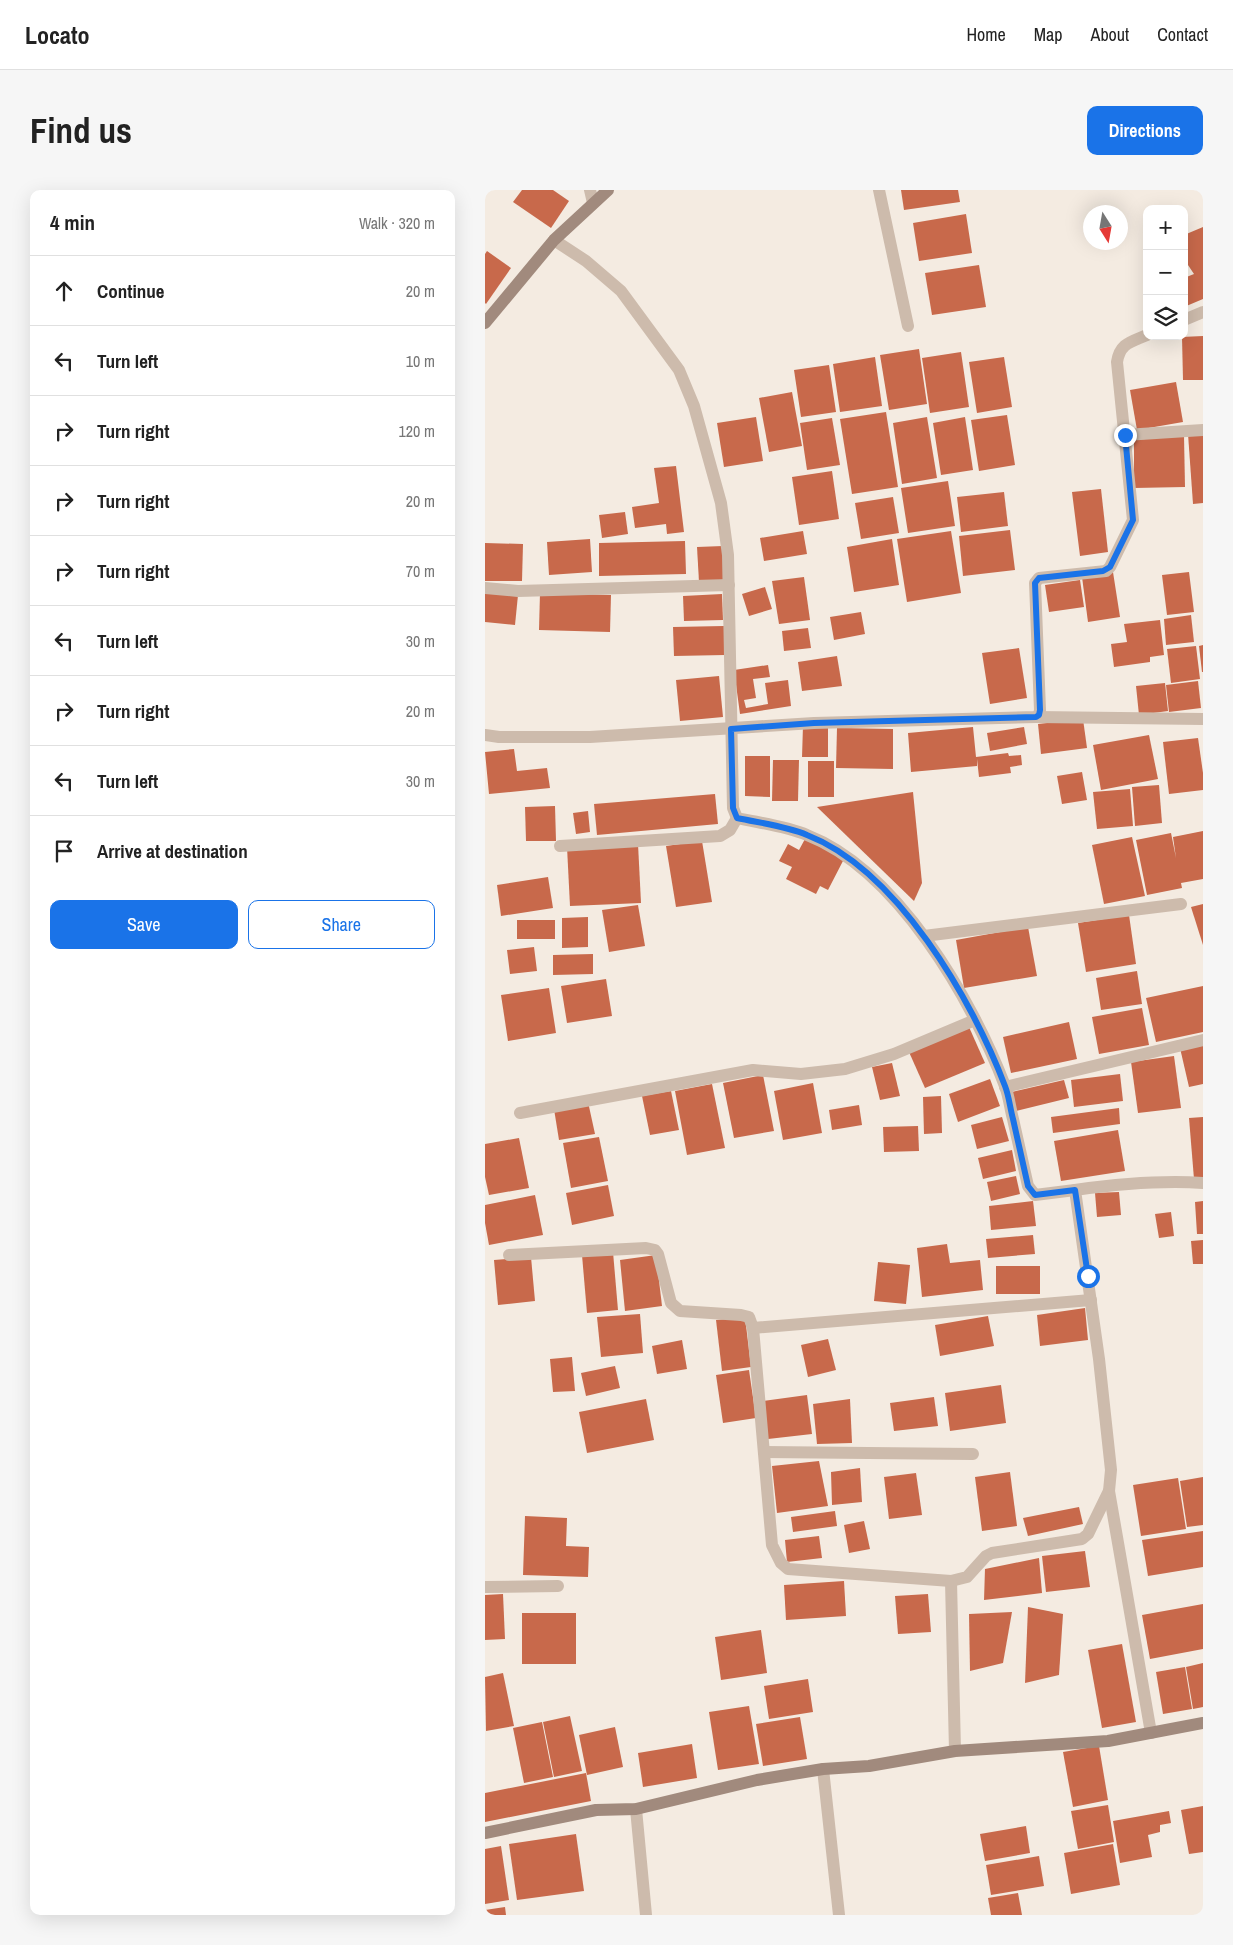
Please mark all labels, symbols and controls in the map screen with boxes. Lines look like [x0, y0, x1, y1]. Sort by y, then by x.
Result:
text: Locato [25, 19, 90, 51]
text: Home [966, 22, 1006, 47]
text: Map [1034, 22, 1063, 47]
text: About [1091, 22, 1129, 47]
text: Contact [1157, 22, 1208, 47]
button: Directions [1087, 106, 1203, 155]
text: Find us [30, 107, 132, 154]
north arrow [1083, 205, 1128, 250]
map controls [1143, 205, 1188, 340]
button: + [1143, 205, 1188, 250]
text: 4 min [50, 208, 95, 237]
text: Walk · 320 m [359, 212, 435, 234]
button: − [1143, 250, 1188, 295]
icon: ahead [50, 277, 78, 305]
text: Continue [97, 278, 165, 304]
text: 20 m [406, 280, 435, 302]
button: layers [1143, 295, 1188, 340]
icon: left [50, 347, 78, 375]
text: Turn left [97, 348, 158, 374]
text: 10 m [406, 350, 435, 372]
icon: right [50, 417, 78, 445]
text: Turn right [97, 418, 169, 444]
text: 120 m [399, 420, 435, 442]
route end [1114, 424, 1137, 447]
icon: right [50, 487, 78, 515]
text: Turn right [97, 488, 169, 514]
text: 20 m [406, 490, 435, 512]
icon: right [50, 557, 78, 585]
text: Turn right [97, 558, 169, 584]
text: 70 m [406, 560, 435, 582]
icon: left [50, 627, 78, 655]
text: Turn left [97, 628, 158, 654]
text: 30 m [406, 630, 435, 652]
icon: right [50, 697, 78, 725]
text: Turn right [97, 698, 169, 724]
text: 20 m [406, 700, 435, 722]
icon: left [50, 767, 78, 795]
text: Turn left [97, 768, 158, 794]
text: 30 m [406, 770, 435, 792]
icon: arrive [50, 837, 78, 865]
text: Arrive at destination [97, 838, 248, 864]
button: Save [50, 900, 238, 949]
button: Share [248, 900, 435, 949]
route start [1077, 1265, 1100, 1288]

